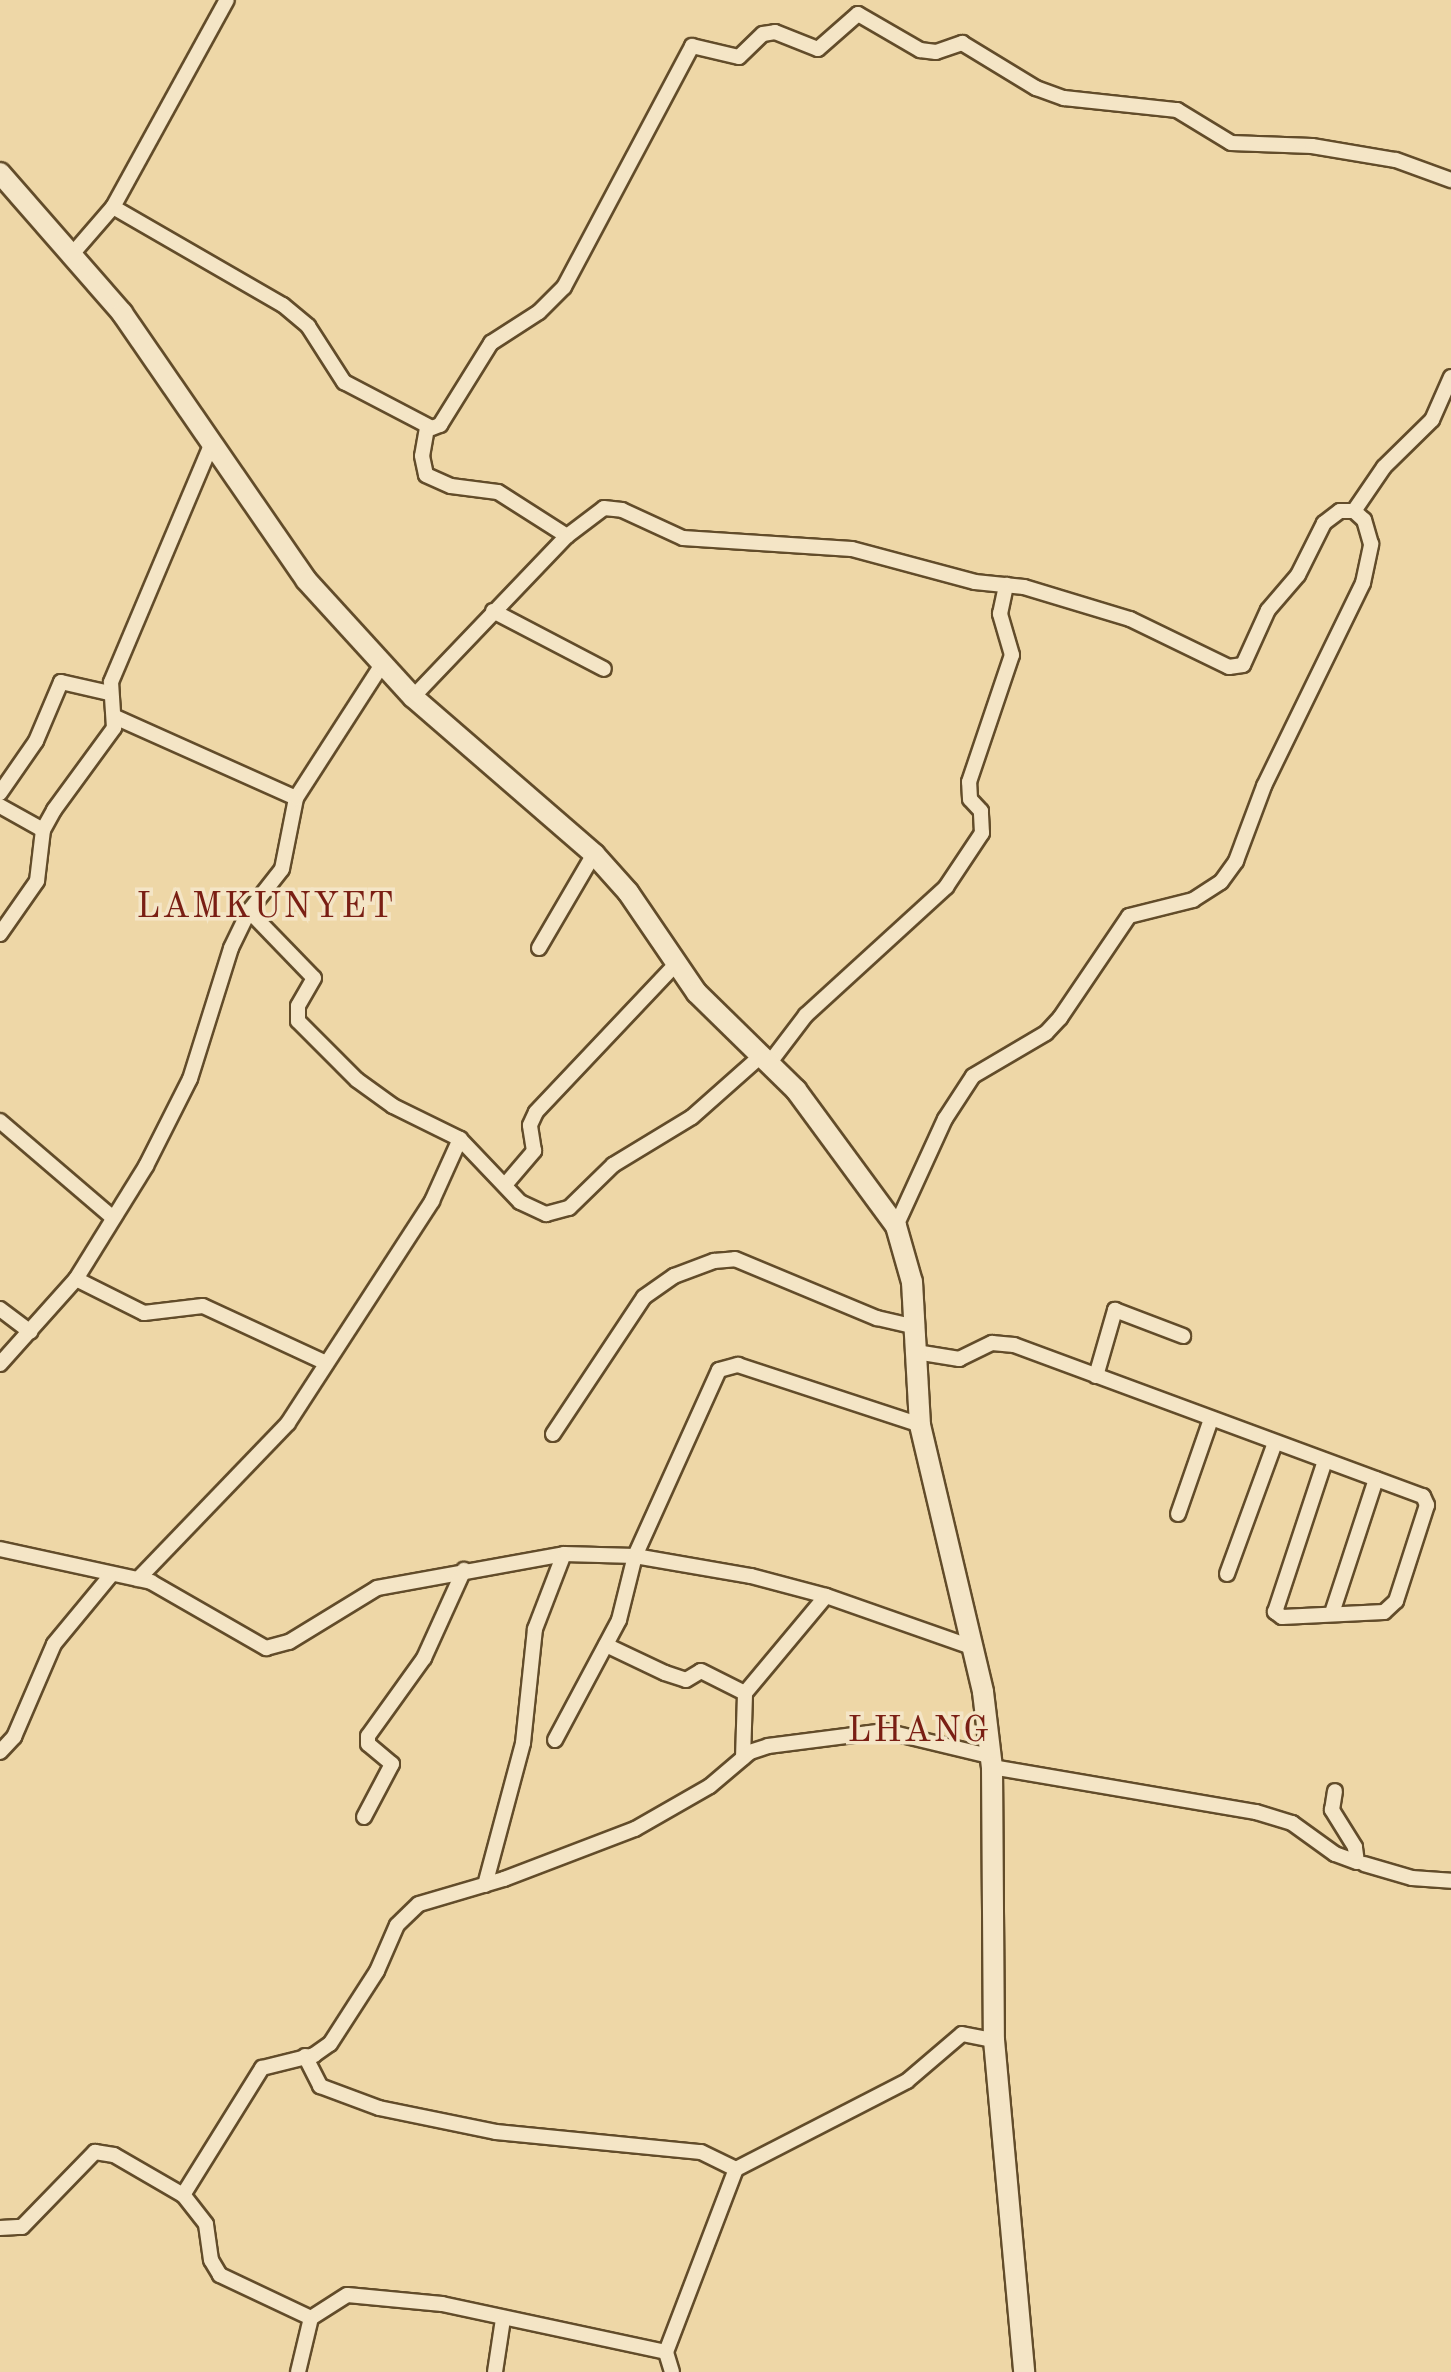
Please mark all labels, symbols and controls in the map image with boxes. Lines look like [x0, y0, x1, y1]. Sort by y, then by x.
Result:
district label: LAMKUNYET [136, 887, 396, 931]
district label: LHANG [847, 1711, 991, 1755]

